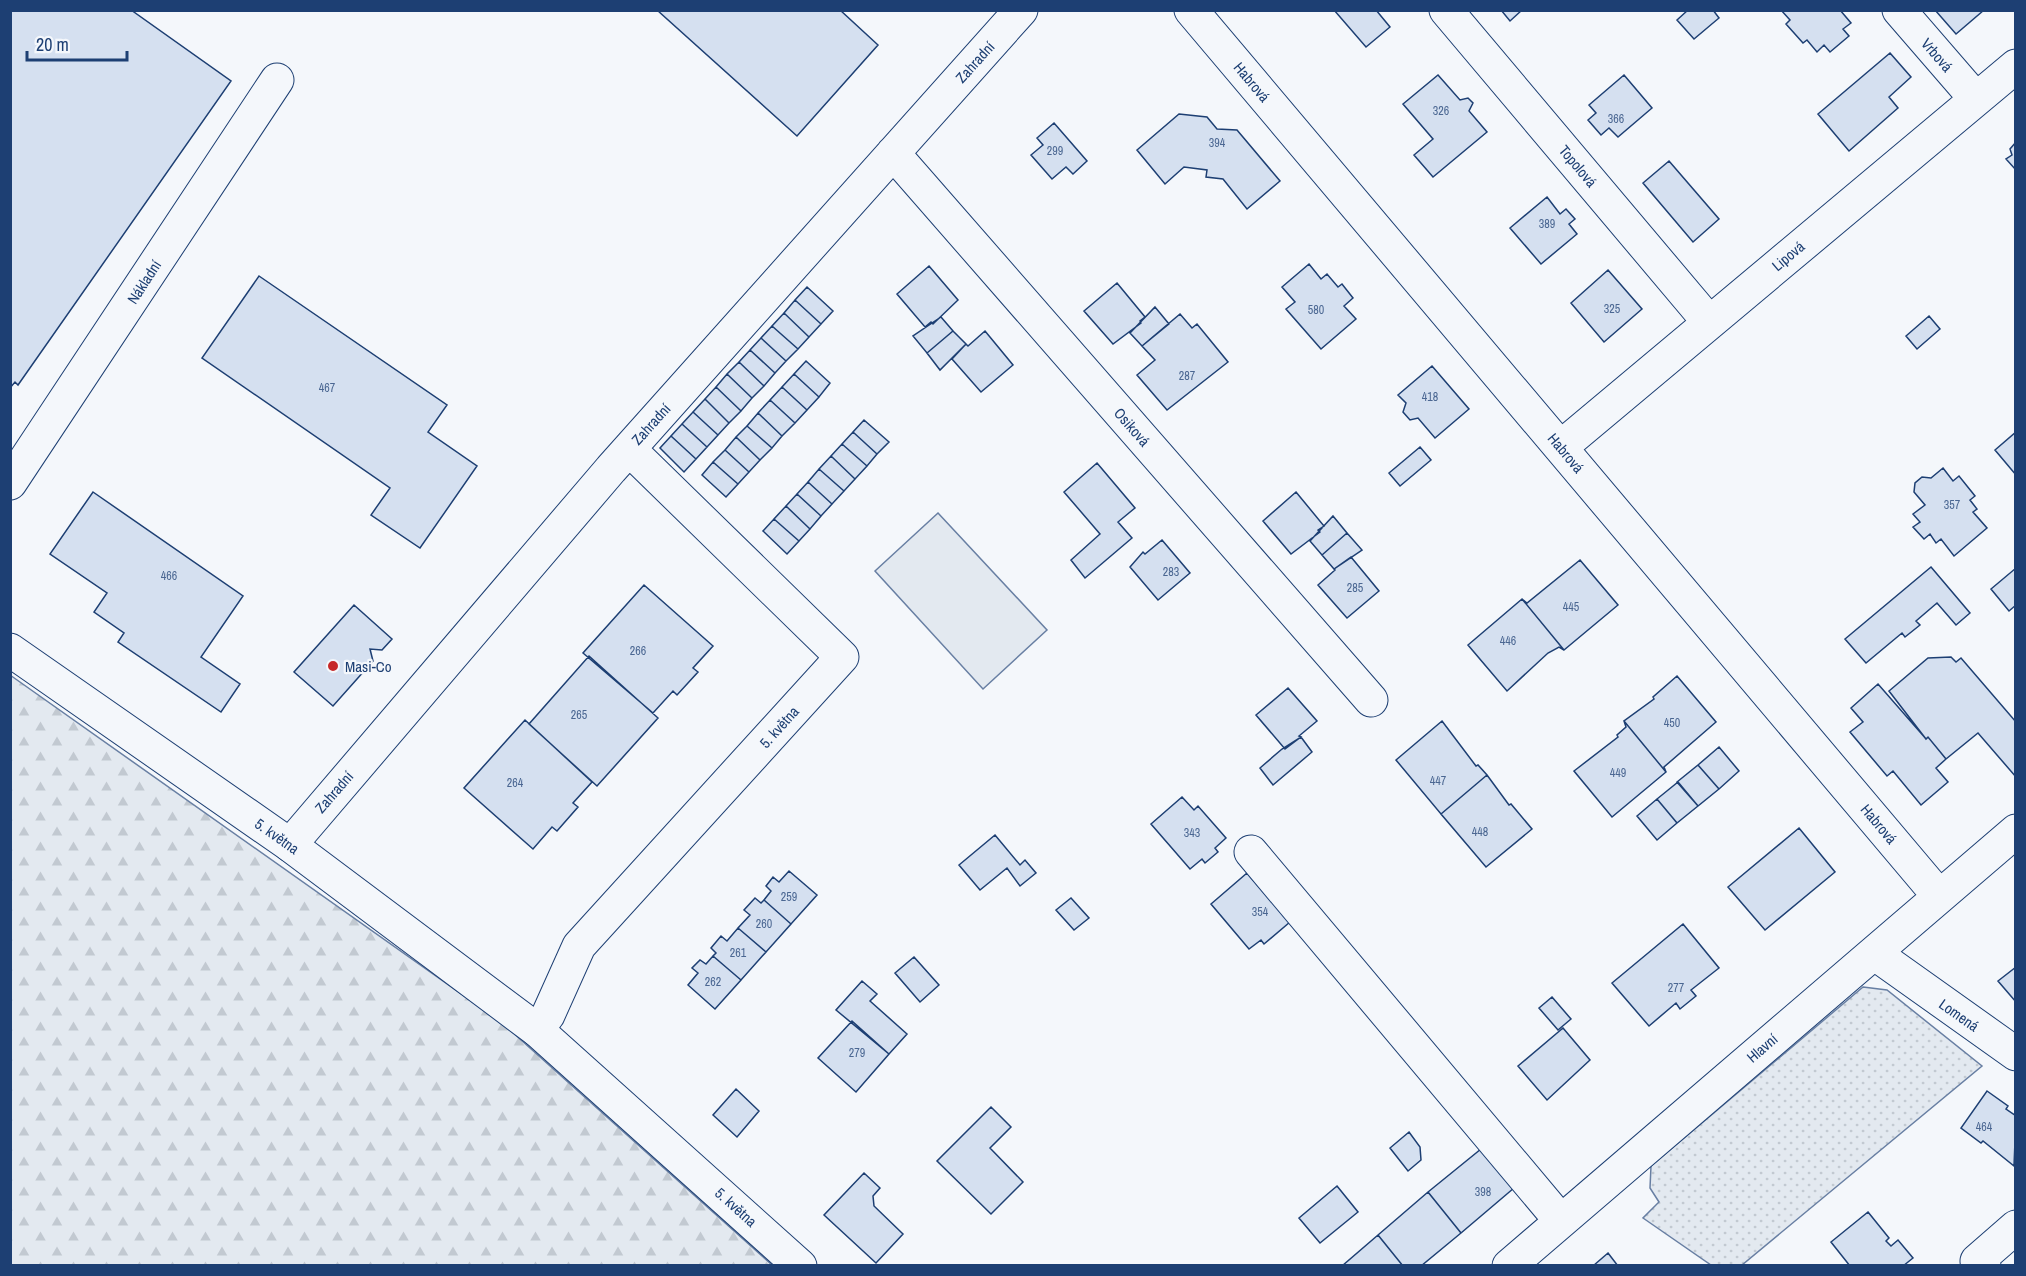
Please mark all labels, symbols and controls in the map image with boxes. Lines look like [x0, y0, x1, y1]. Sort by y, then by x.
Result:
scale bar [27, 24, 128, 62]
text: 20 m [36, 32, 69, 57]
street label: Vrbová [1916, 34, 1958, 77]
street label: Zahradní [951, 36, 1000, 87]
street label: Habrová [1229, 57, 1275, 107]
house number: 326 [1433, 103, 1449, 119]
house number: 366 [1608, 111, 1624, 127]
house number: 394 [1209, 135, 1226, 151]
street label: Topolová [1554, 140, 1602, 192]
house number: 299 [1047, 143, 1063, 159]
house number: 389 [1539, 216, 1555, 232]
street label: Lipová [1767, 236, 1809, 276]
street label: Nákladní [122, 255, 166, 308]
house number: 325 [1604, 301, 1621, 317]
house number: 580 [1308, 302, 1324, 318]
house number: 287 [1179, 368, 1196, 384]
house number: 467 [319, 380, 336, 396]
house number: 418 [1422, 389, 1438, 405]
street label: Zahradní [627, 398, 676, 449]
street label: Osiková [1109, 403, 1155, 451]
street label: Habrová [1543, 428, 1589, 478]
house number: 357 [1944, 497, 1961, 513]
house number: 283 [1163, 564, 1179, 580]
house number: 466 [161, 568, 177, 584]
house number: 285 [1347, 580, 1364, 596]
house number: 445 [1563, 599, 1580, 615]
house number: 446 [1500, 633, 1516, 649]
house number: 266 [630, 643, 646, 659]
place label: Masi-Co [345, 656, 392, 677]
marker: Masi-Co [326, 659, 340, 673]
street label: 5. května [754, 701, 804, 753]
house number: 265 [571, 707, 588, 723]
house number: 450 [1664, 715, 1680, 731]
house number: 449 [1610, 765, 1626, 781]
street label: Zahradní [310, 766, 358, 817]
house number: 447 [1430, 773, 1447, 789]
house number: 264 [507, 775, 524, 791]
street label: Habrová [1856, 799, 1902, 849]
street label: 5. května [251, 813, 304, 859]
house number: 448 [1472, 824, 1488, 840]
house number: 343 [1184, 825, 1200, 841]
house number: 259 [781, 889, 797, 905]
house number: 354 [1252, 904, 1269, 920]
house number: 260 [756, 916, 772, 932]
house number: 261 [730, 945, 747, 961]
house number: 262 [705, 974, 721, 990]
house number: 277 [1668, 980, 1685, 996]
street label: Lomená [1935, 994, 1983, 1036]
street label: Hlavní [1742, 1028, 1782, 1067]
house number: 279 [849, 1045, 865, 1061]
house number: 464 [1976, 1119, 1993, 1135]
street label: 5. května [710, 1182, 762, 1232]
house number: 398 [1475, 1184, 1491, 1200]

